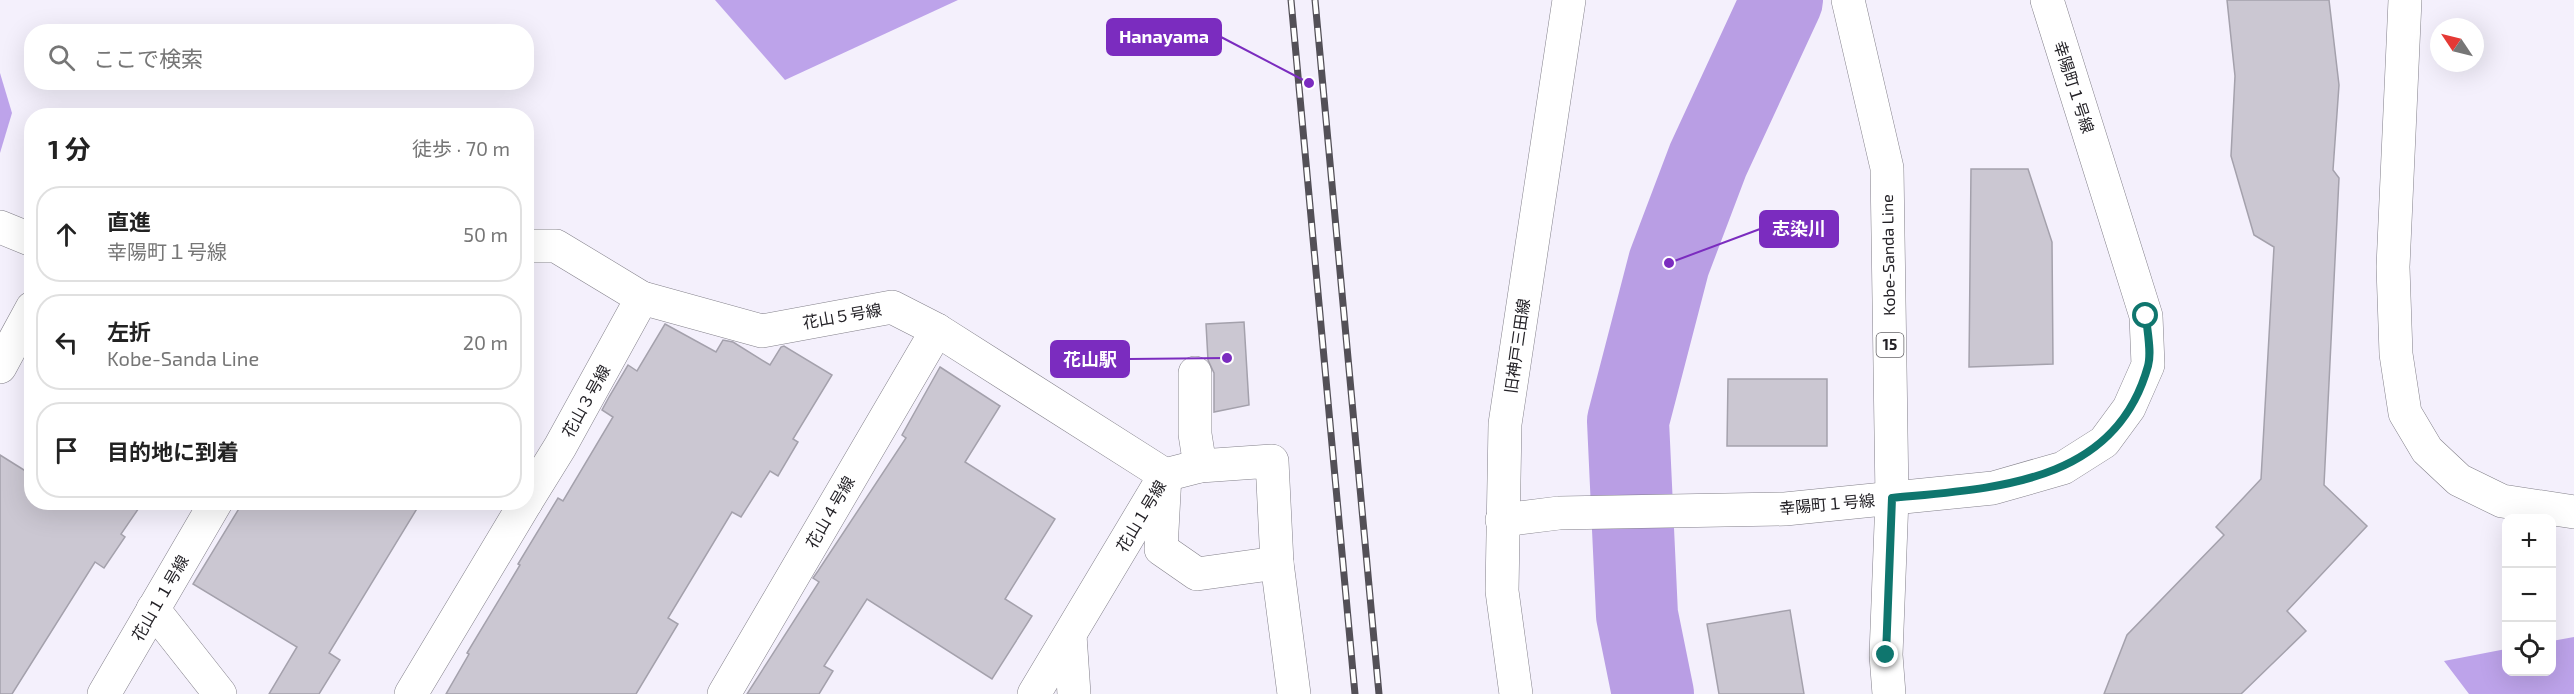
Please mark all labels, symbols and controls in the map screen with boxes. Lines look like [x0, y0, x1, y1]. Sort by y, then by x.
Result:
north arrow [2430, 18, 2484, 72]
callout: Hanayama [1107, 19, 1221, 55]
search box [24, 24, 534, 90]
text: Hanayama [1119, 25, 1209, 47]
street label: 幸陽町１号線 [2051, 38, 2098, 135]
icon: search [45, 41, 78, 74]
text: ここで検索 [93, 45, 203, 71]
text: 1 分 [48, 133, 91, 164]
text: 徒歩 · 70 m [412, 136, 510, 160]
street label: Kobe-Sanda Line [1877, 194, 1898, 316]
text: 直進 [107, 208, 151, 234]
callout: 志染川 [1760, 211, 1838, 247]
text: 志染川 [1772, 217, 1826, 239]
icon: ahead [50, 218, 83, 251]
text: 50 m [463, 222, 508, 246]
text: 幸陽町１号線 [107, 239, 227, 263]
street label: 旧神戸三田線 [1500, 297, 1533, 395]
street label: 花山５号線 [801, 299, 883, 332]
route start [2132, 302, 2158, 328]
text: 左折 [107, 318, 151, 344]
icon: left [50, 326, 83, 359]
text: 20 m [463, 330, 508, 354]
road number: 15 [1876, 333, 1904, 357]
callout: 花山駅 [1051, 341, 1129, 377]
text: Kobe-Sanda Line [107, 346, 259, 370]
text: 花山駅 [1063, 348, 1117, 370]
street label: 花山３号線 [558, 361, 613, 440]
icon: arrive [50, 434, 83, 467]
text: 目的地に到着 [107, 438, 239, 464]
street label: 花山４号線 [801, 472, 858, 551]
street label: 花山１号線 [1112, 477, 1169, 555]
street label: 幸陽町１号線 [1778, 490, 1876, 517]
map controls [2502, 514, 2556, 676]
button: + [2502, 514, 2556, 568]
street label: 花山１１号線 [127, 551, 192, 644]
button: − [2502, 568, 2556, 622]
button: locate [2502, 622, 2556, 676]
route end [1872, 641, 1898, 667]

